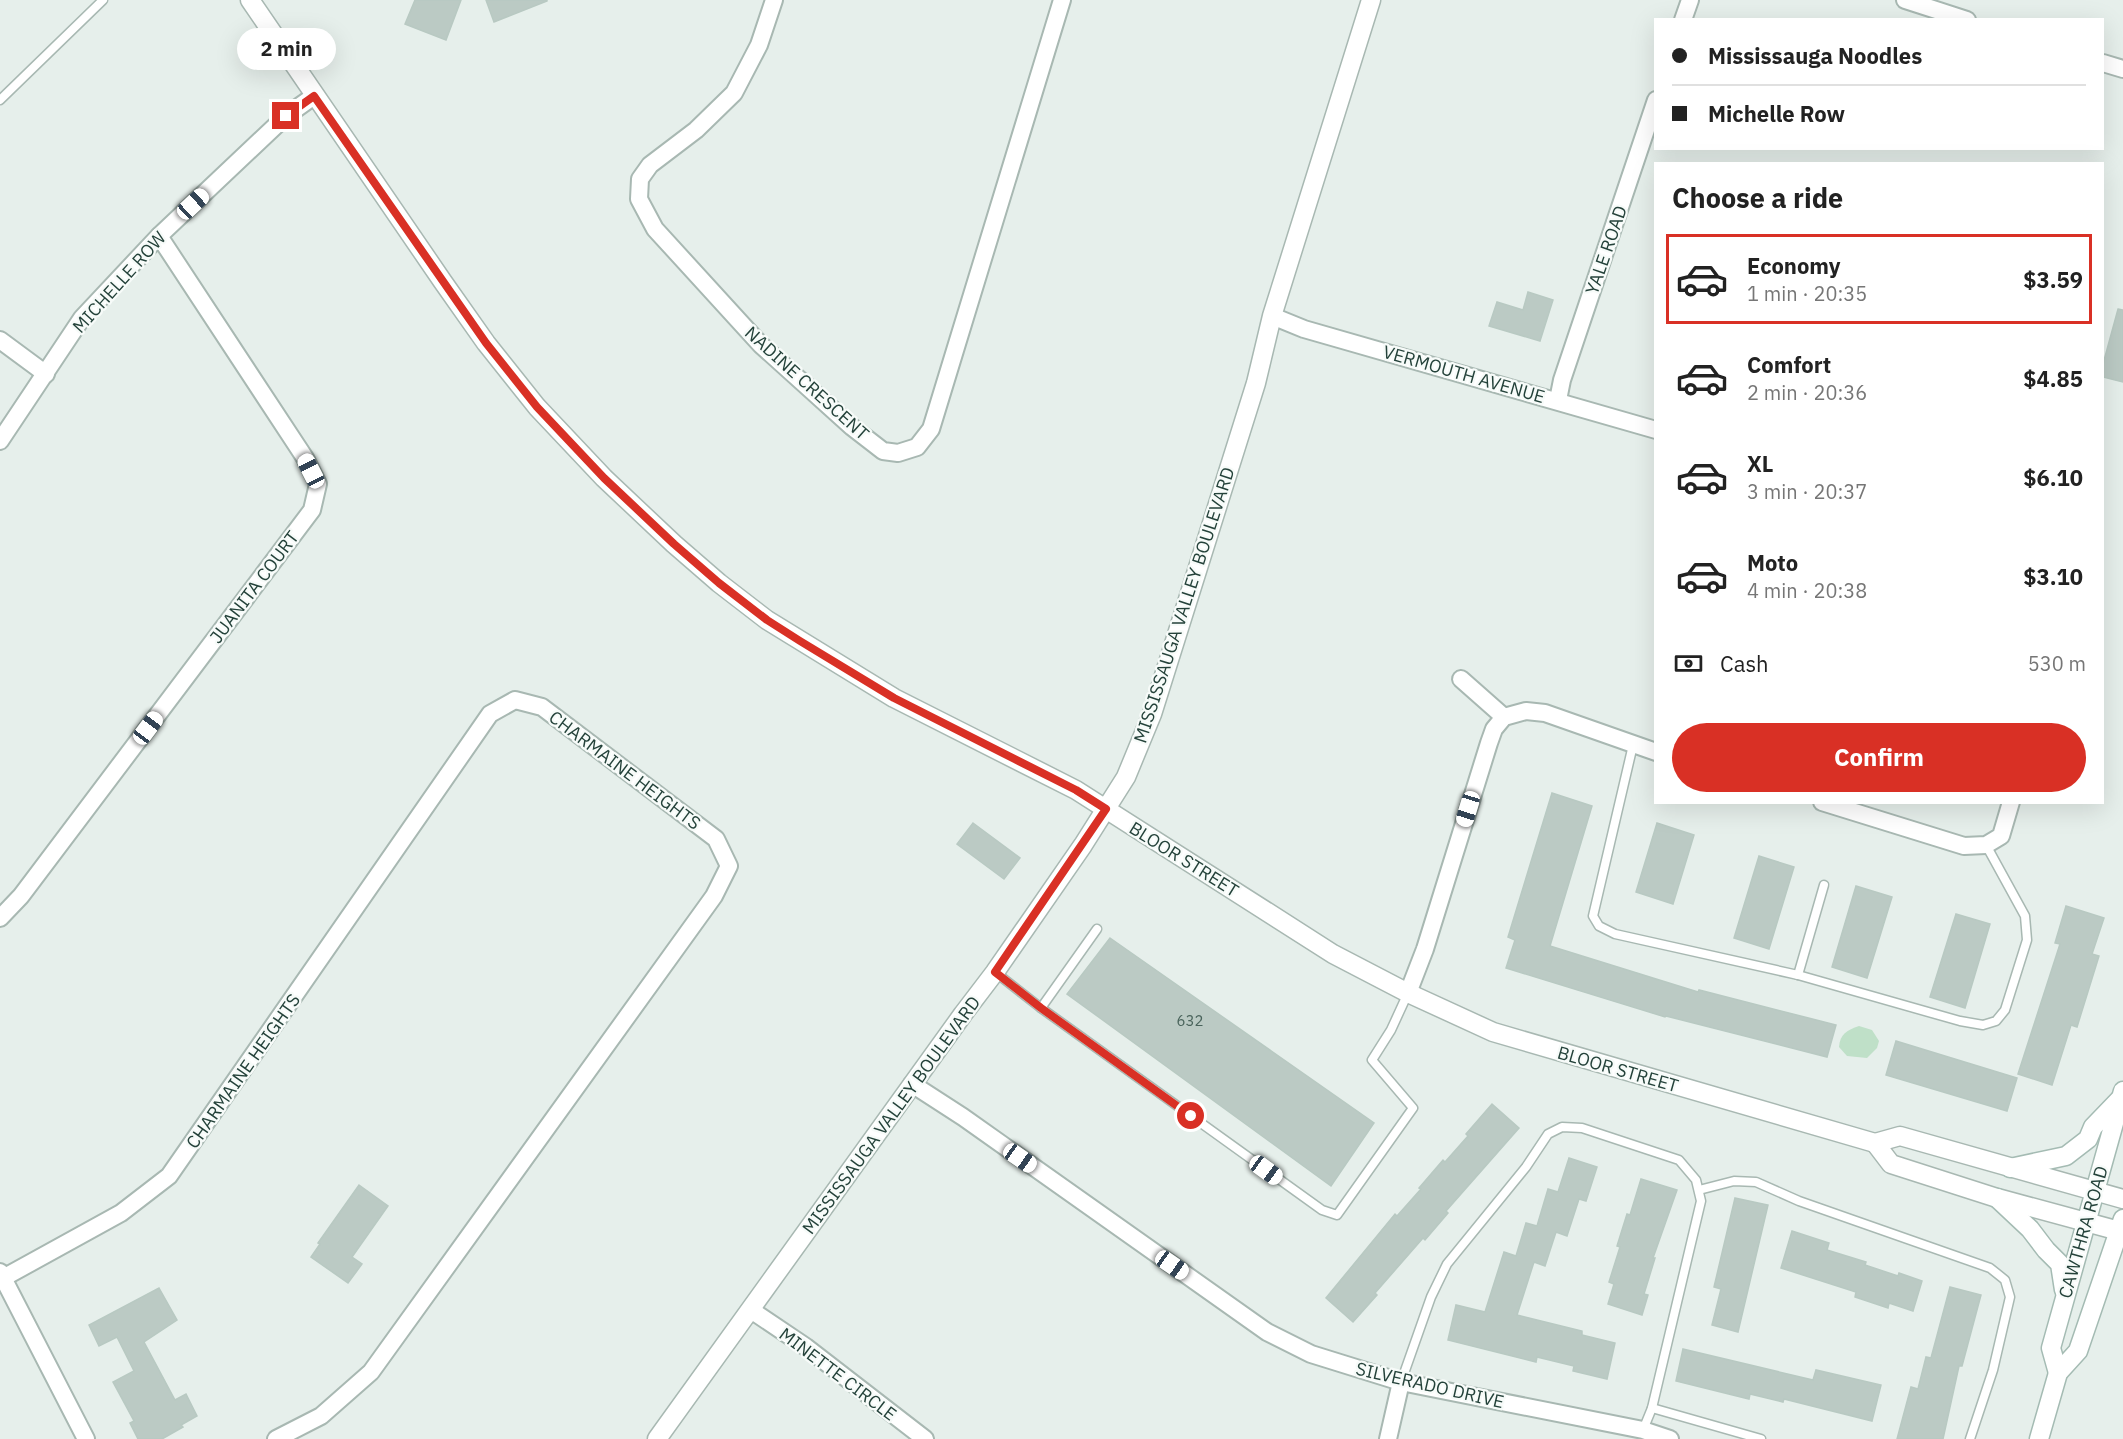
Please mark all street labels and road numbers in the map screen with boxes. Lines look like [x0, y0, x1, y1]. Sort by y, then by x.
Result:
street label: YALE ROAD [1580, 203, 1632, 297]
street label: MICHELLE ROW [67, 226, 171, 338]
street label: NADINE CRESCENT [740, 321, 874, 445]
street label: VERMOUTH AVENUE [1380, 340, 1548, 408]
street label: MISSISSAUGA VALLEY BOULEVARD [1128, 464, 1240, 746]
street label: JUANITA COURT [204, 526, 304, 648]
street label: CHARMAINE HEIGHTS [545, 705, 705, 835]
street label: BLOOR STREET [1125, 816, 1243, 902]
street label: CHARMAINE HEIGHTS [181, 989, 305, 1153]
street label: MISSISSAUGA VALLEY BOULEVARD [797, 992, 985, 1238]
street label: BLOOR STREET [1555, 1041, 1681, 1097]
street label: CAWTHRA ROAD [2053, 1163, 2113, 1301]
street label: MINETTE CIRCLE [775, 1322, 901, 1426]
street label: SILVERADO DRIVE [1354, 1357, 1506, 1413]

